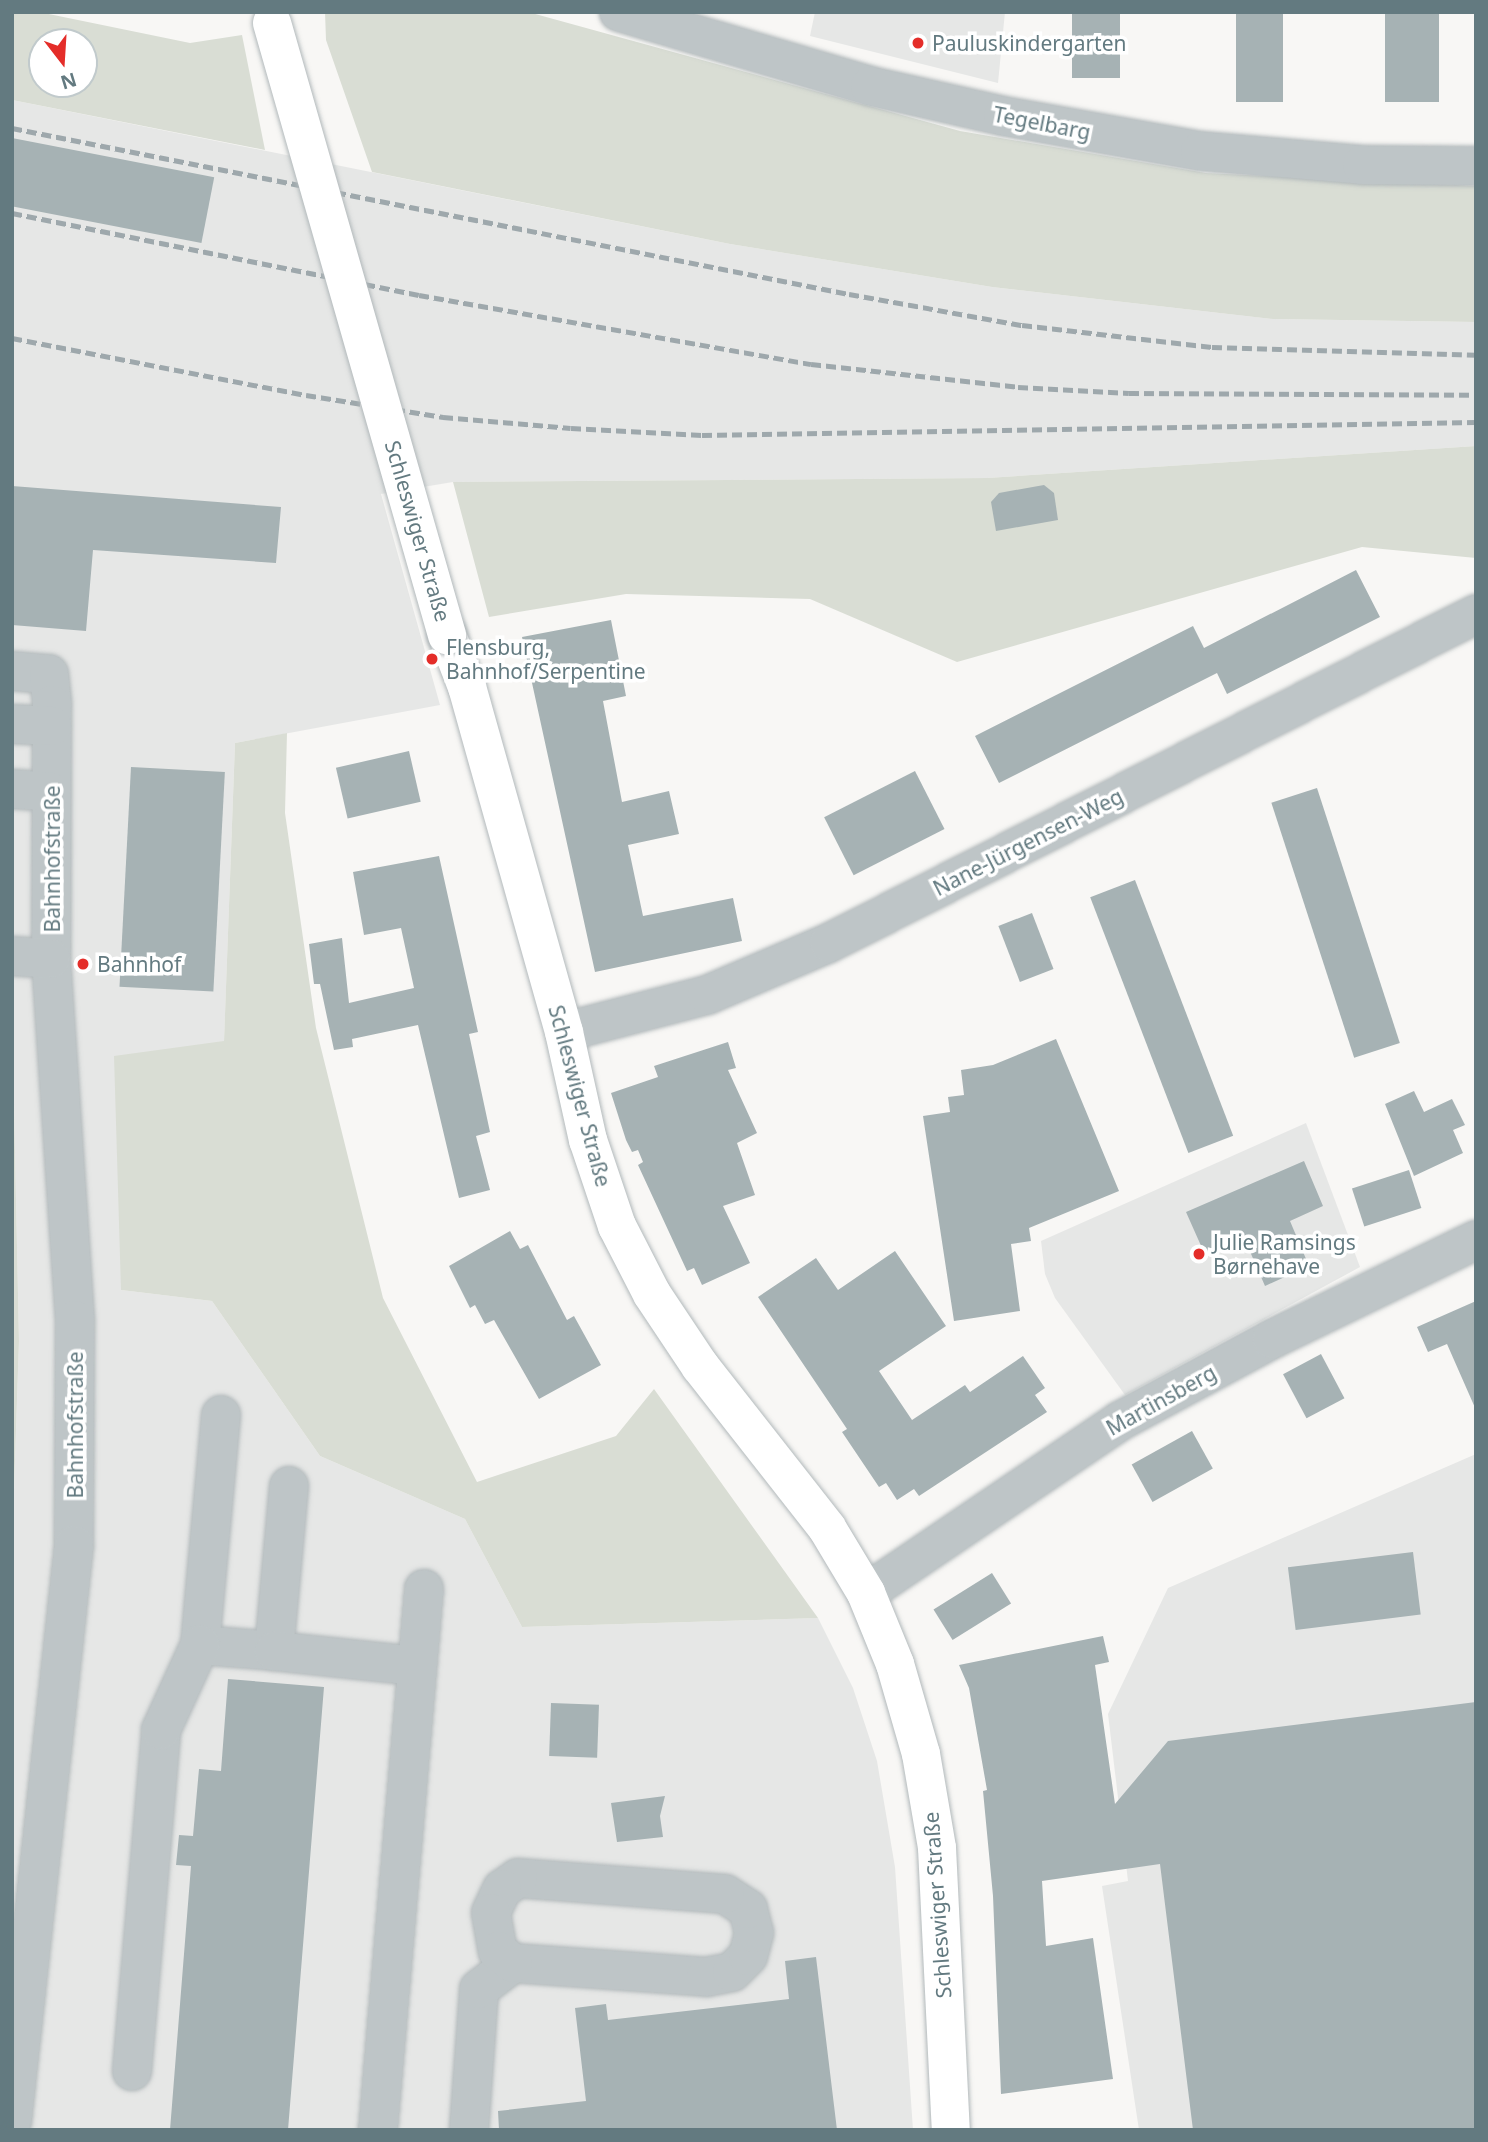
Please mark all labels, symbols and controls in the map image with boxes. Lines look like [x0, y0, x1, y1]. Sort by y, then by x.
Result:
north arrow [28, 28, 98, 98]
place label: Pauluskindergarten [932, 30, 1127, 56]
marker: Pauluskindergarten [910, 35, 926, 51]
text: N [57, 66, 80, 96]
street label: Tegelbarg [991, 101, 1093, 145]
street label: Schleswiger Straße [380, 438, 456, 624]
place label: Flensburg, Bahnhof/Serpentine [446, 634, 646, 684]
marker: Flensburg, Bahnhof/Serpentine [424, 651, 440, 667]
street label: Nane-Jürgensen-Weg [929, 783, 1127, 901]
street label: Bahnhofstraße [39, 785, 65, 933]
place label: Bahnhof [97, 951, 181, 977]
marker: Bahnhof [75, 956, 91, 972]
street label: Schleswiger Straße [544, 1002, 616, 1190]
place label: Julie Ramsings Børnehave [1213, 1229, 1356, 1279]
marker: Julie Ramsings Børnehave [1191, 1246, 1207, 1262]
street label: Bahnhofstraße [62, 1351, 88, 1499]
street label: Martinsberg [1102, 1359, 1220, 1441]
street label: Schleswiger Straße [918, 1811, 956, 1999]

